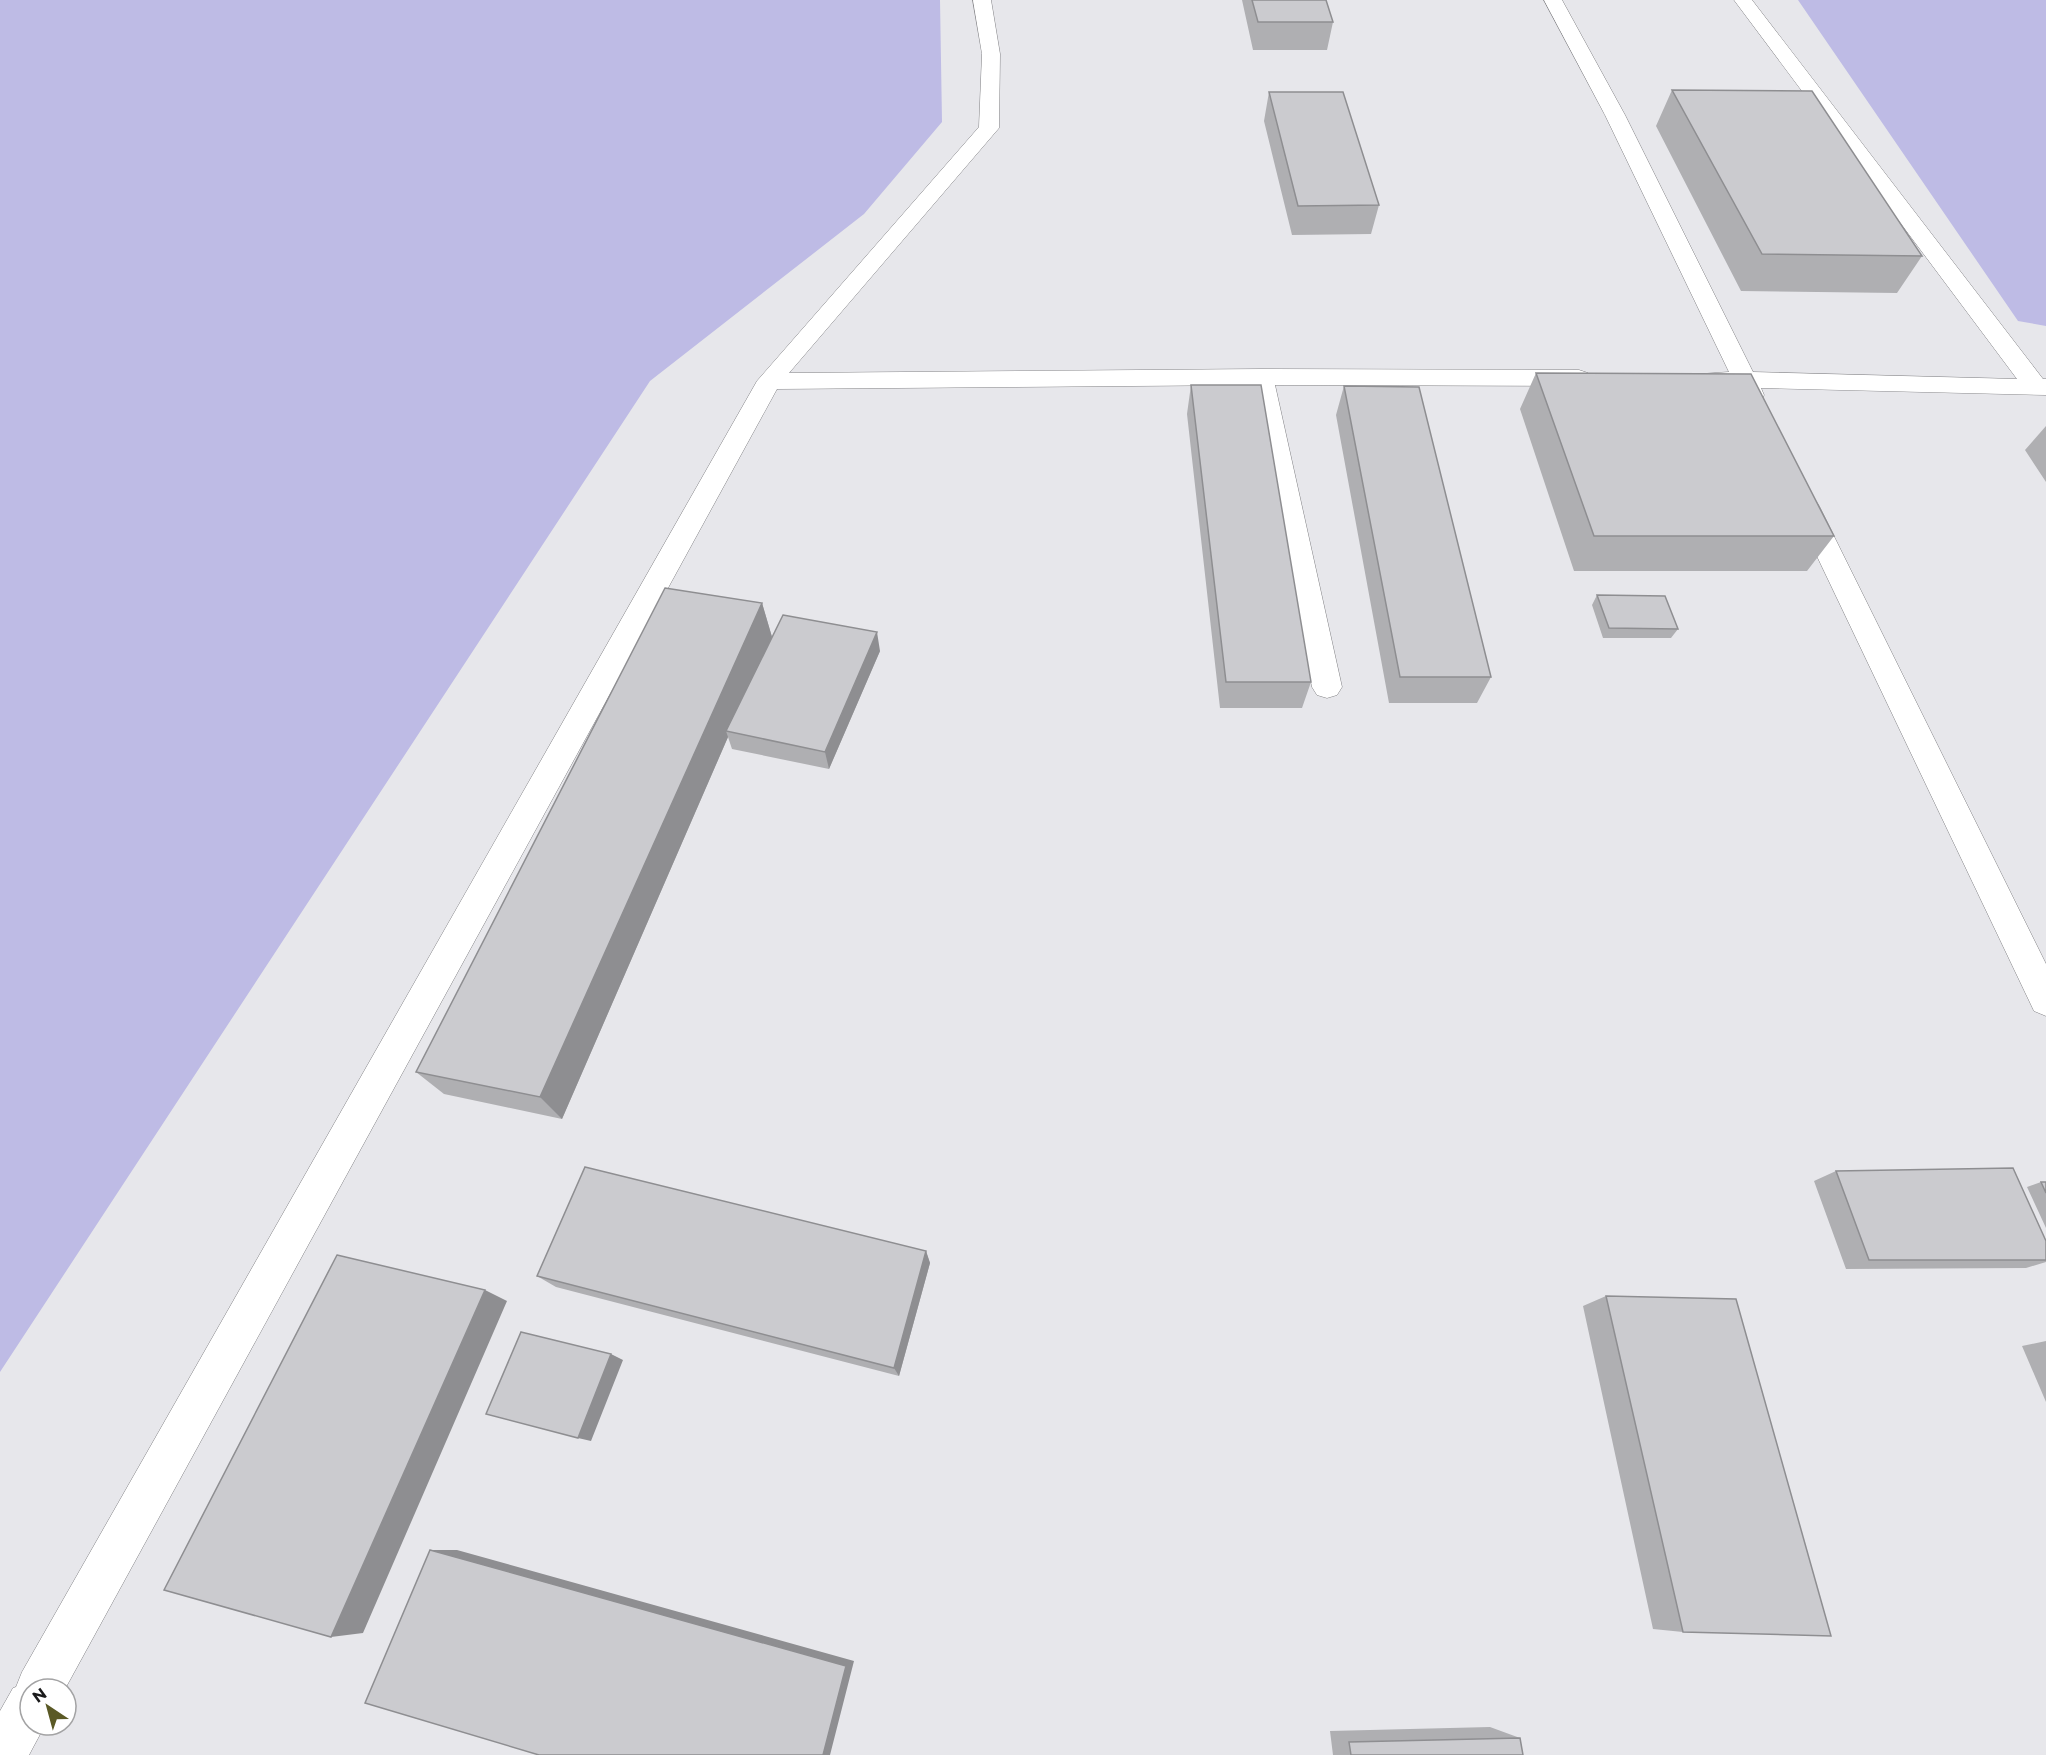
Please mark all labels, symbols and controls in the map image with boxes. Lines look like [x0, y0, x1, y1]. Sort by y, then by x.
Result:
north arrow [18, 1677, 78, 1737]
text: N [29, 1684, 50, 1707]

